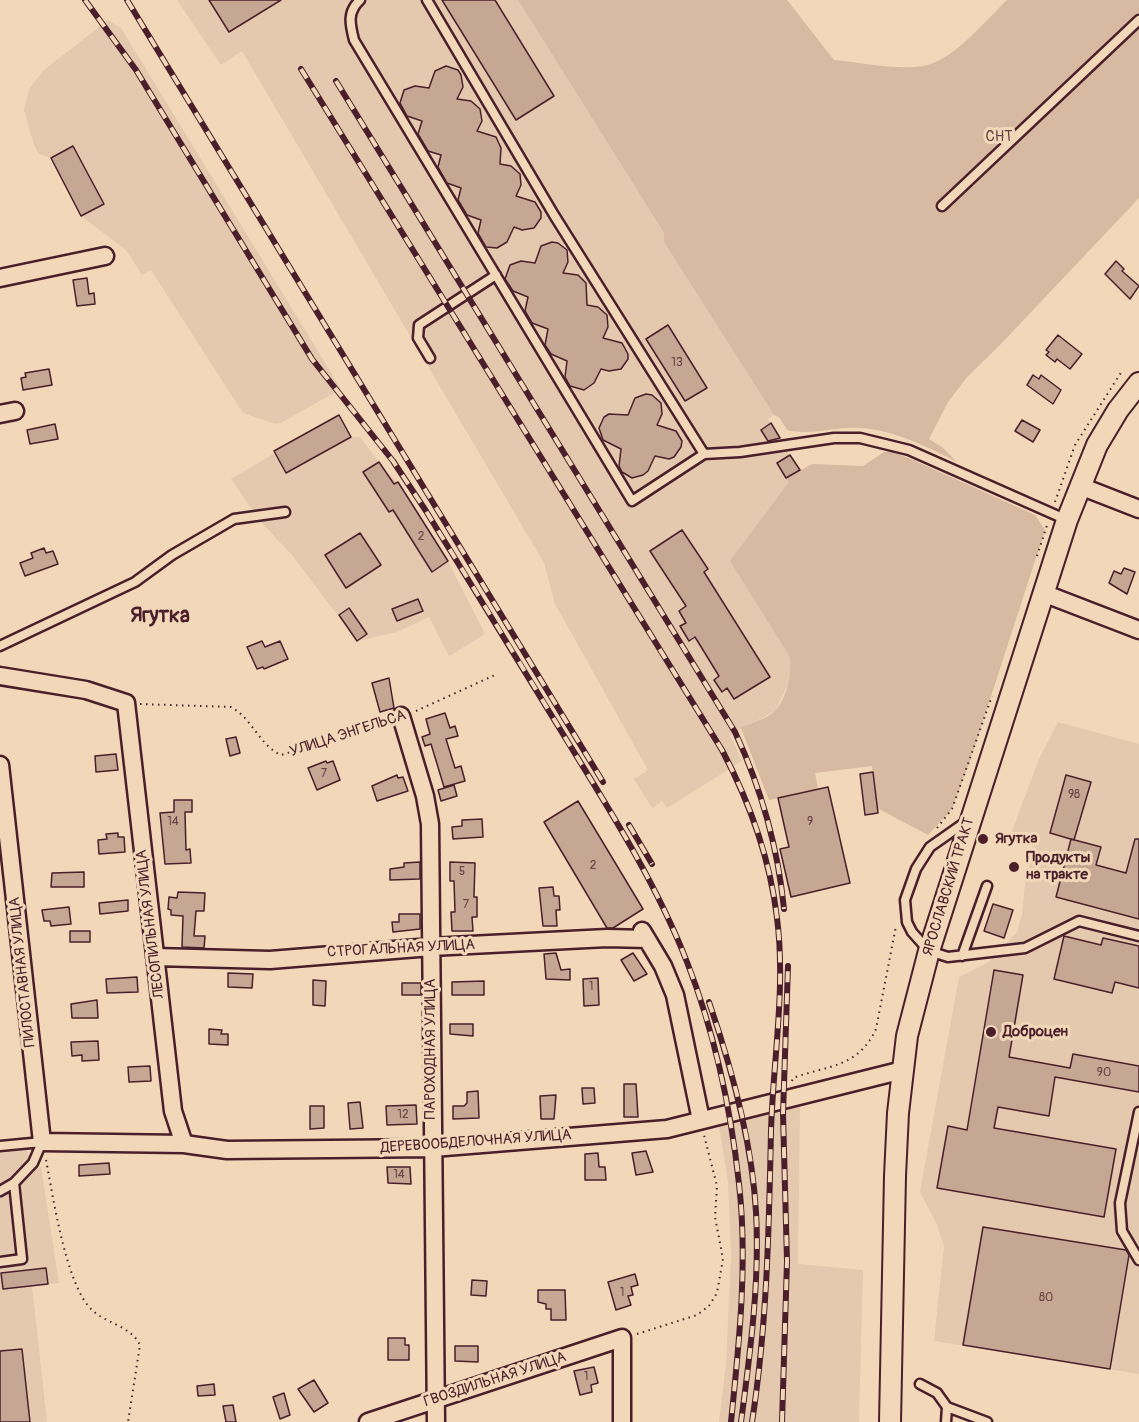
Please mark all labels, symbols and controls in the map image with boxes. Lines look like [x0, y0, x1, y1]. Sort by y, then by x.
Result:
park label: СНТ [985, 128, 1013, 146]
house number: 13 [671, 356, 683, 370]
house number: 2 [418, 530, 424, 544]
district label: Ягутка [130, 604, 190, 630]
street label: УЛИЦА ЭНГЕЛЬСА [288, 707, 408, 761]
house number: 7 [321, 767, 327, 781]
house number: 98 [1068, 788, 1080, 802]
house number: 14 [167, 815, 179, 829]
house number: 9 [807, 815, 813, 829]
street label: ЯРОСЛАВСКИЙ ТРАКТ [919, 816, 979, 958]
place label: Ягутка [995, 830, 1037, 848]
marker: Ягутка [976, 832, 990, 846]
street label: ЛЕСОПИЛЬНАЯ УЛИЦА [133, 848, 169, 1000]
place label: Продукты на тракте [1026, 849, 1090, 884]
house number: 2 [590, 859, 596, 873]
marker: Продукты на тракте [1007, 860, 1021, 874]
house number: 5 [459, 865, 465, 879]
street label: ПИЛОСТАВНАЯ УЛИЦА [6, 896, 40, 1048]
house number: 7 [463, 898, 469, 912]
street label: СТРОГАЛЬНАЯ УЛИЦА [327, 936, 475, 962]
street label: ПАРОХОДНАЯ УЛИЦА [422, 979, 440, 1119]
house number: 1 [589, 980, 593, 994]
place label: Доброцен [1003, 1023, 1068, 1041]
marker: Доброцен [984, 1025, 998, 1039]
house number: 90 [1097, 1066, 1111, 1080]
house number: 12 [397, 1108, 409, 1122]
street label: ДЕРЕВООБДЕЛОЧНАЯ УЛИЦА [380, 1126, 572, 1158]
house number: 14 [393, 1168, 405, 1182]
house number: 1 [620, 1286, 624, 1300]
house number: 80 [1039, 1291, 1053, 1305]
street label: ГВОЗДИЛЬНАЯ УЛИЦА [421, 1348, 569, 1412]
house number: 1 [584, 1370, 588, 1384]

